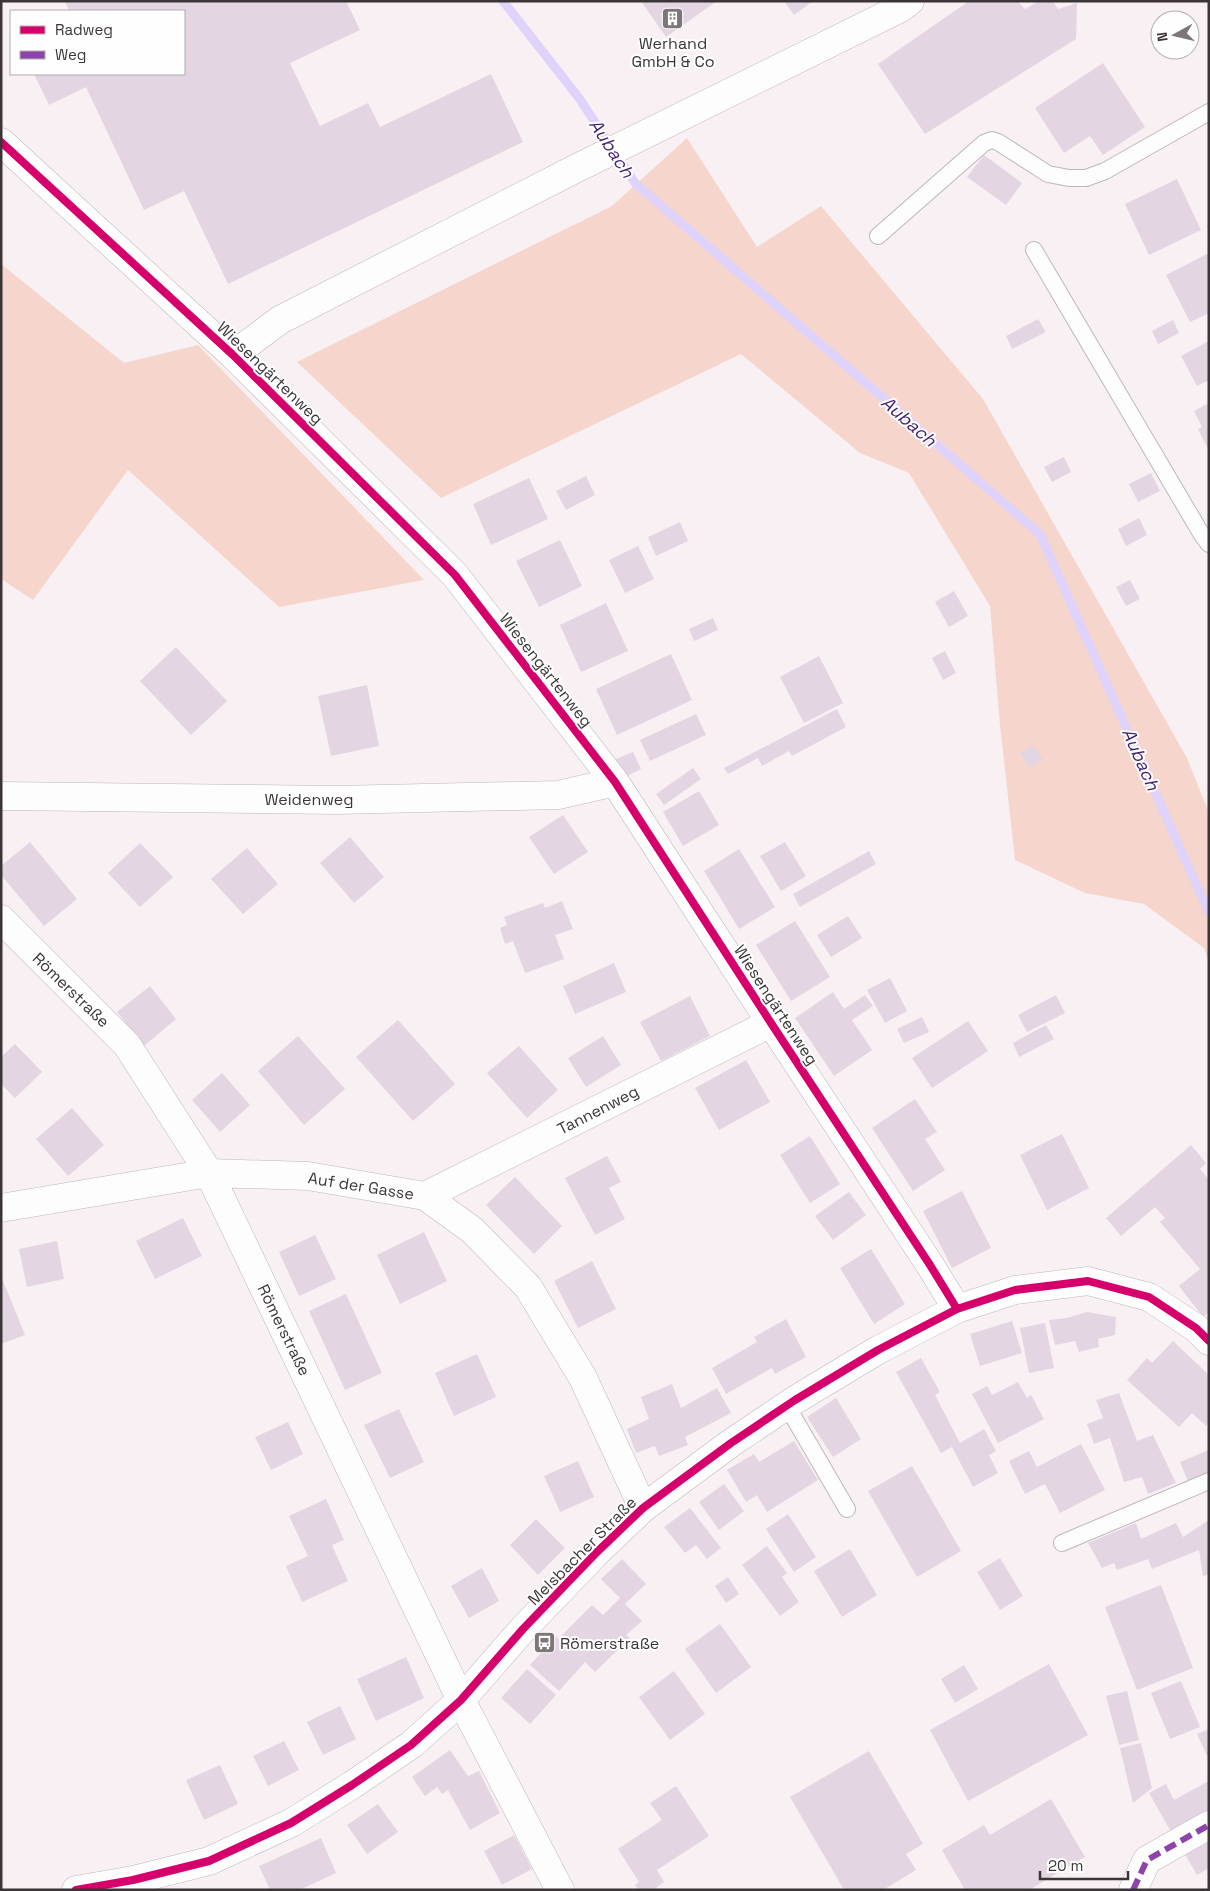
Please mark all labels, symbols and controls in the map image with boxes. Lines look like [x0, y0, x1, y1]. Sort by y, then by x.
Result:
building icon: Werhand GmbH & Co [661, 7, 685, 31]
legend [10, 10, 185, 75]
north arrow [1150, 10, 1200, 60]
text: Radweg [55, 20, 113, 39]
text: N [1153, 31, 1172, 43]
place label: Werhand GmbH & Co [631, 33, 715, 72]
text: Weg [55, 45, 86, 64]
water label: Aubach [584, 114, 640, 183]
street label: Wiesengärtenweg [213, 317, 327, 429]
water label: Aubach [877, 391, 942, 452]
street label: Wiesengärtenweg [495, 609, 597, 731]
water label: Aubach [1117, 724, 1165, 795]
street label: Weidenweg [264, 789, 354, 810]
street label: Wiesengärtenweg [729, 941, 823, 1069]
street label: Römerstraße [28, 948, 114, 1032]
street label: Tannenweg [554, 1081, 642, 1139]
street label: Auf der Gasse [307, 1167, 415, 1205]
street label: Römerstraße [253, 1281, 315, 1379]
street label: Melsbacher Straße [523, 1492, 641, 1610]
bus stop icon: Römerstraße [532, 1631, 556, 1655]
place label: Römerstraße [560, 1633, 659, 1654]
scale bar [1040, 1848, 1128, 1880]
text: 20 m [1048, 1856, 1083, 1875]

